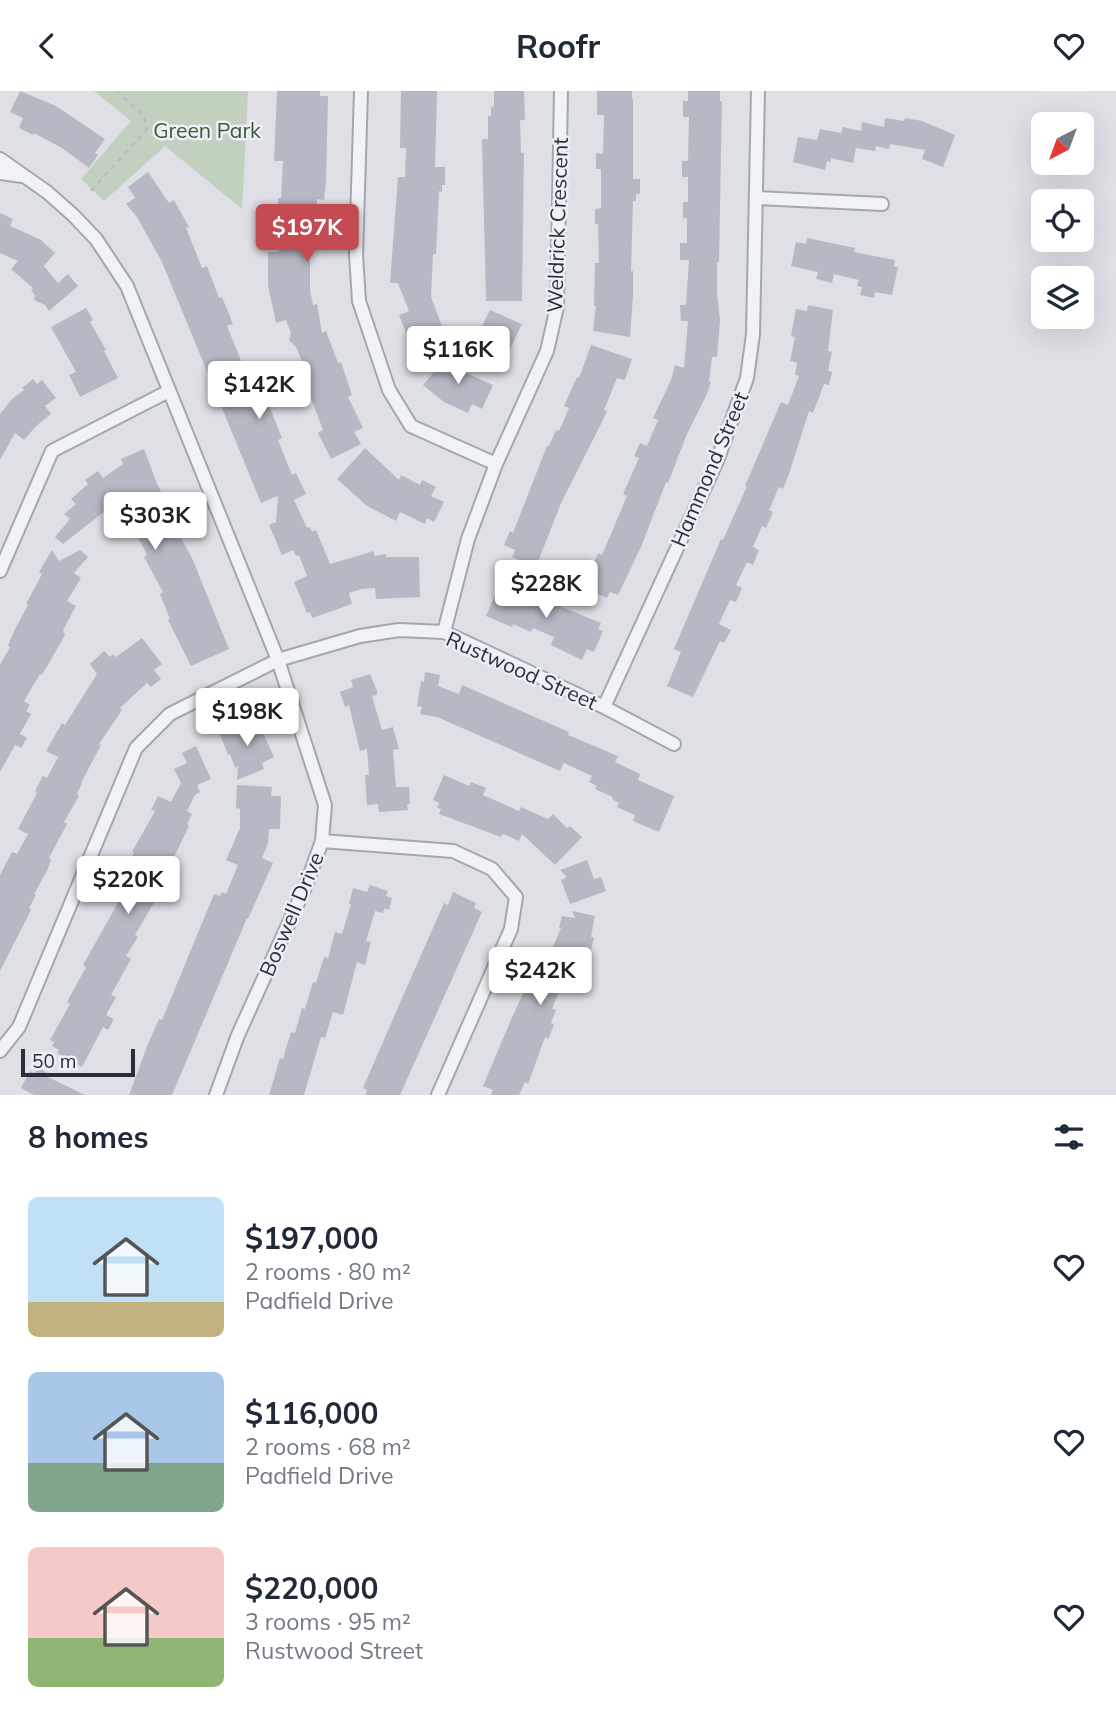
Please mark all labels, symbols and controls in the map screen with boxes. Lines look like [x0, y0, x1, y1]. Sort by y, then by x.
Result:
text: Roofr [516, 26, 600, 66]
icon: back [28, 27, 66, 65]
icon: heart [1050, 27, 1088, 65]
north arrow [1031, 112, 1094, 175]
map controls [1031, 112, 1094, 329]
park label: Green Park [153, 117, 261, 143]
street label: Weldrick Crescent [541, 137, 573, 313]
button: locate [1031, 189, 1094, 252]
pin: $197K [258, 205, 356, 264]
text: $197K [272, 212, 342, 241]
button: layers [1031, 266, 1094, 329]
pin: $116K [409, 327, 507, 386]
text: $116K [423, 334, 493, 363]
pin: $142K [210, 361, 308, 421]
text: $142K [224, 369, 294, 398]
street label: Hammond Street [665, 388, 753, 550]
pin: $303K [106, 493, 204, 552]
text: $303K [120, 500, 190, 529]
pin: $228K [497, 561, 595, 620]
text: $228K [511, 568, 581, 597]
street label: Rustwood Street [442, 625, 602, 715]
pin: $198K [198, 689, 296, 748]
text: $198K [212, 696, 282, 725]
street label: Boswell Drive [253, 848, 329, 980]
pin: $220K [79, 857, 177, 916]
text: $220K [93, 864, 163, 893]
pin: $242K [491, 947, 589, 1007]
text: $242K [505, 955, 575, 984]
scale bar [21, 1046, 135, 1078]
text: 50 m [32, 1049, 76, 1073]
text: 8 homes [28, 1118, 149, 1156]
icon: filters [1050, 1118, 1088, 1156]
text: $197,000 [245, 1219, 378, 1257]
icon: home [84, 1225, 168, 1309]
icon: heart [1050, 1248, 1088, 1286]
text: 2 rooms · 80 m² [245, 1257, 411, 1286]
text: Padfield Drive [245, 1286, 394, 1315]
text: $116,000 [245, 1394, 378, 1432]
icon: home [84, 1400, 168, 1484]
icon: heart [1050, 1423, 1088, 1461]
text: 2 rooms · 68 m² [245, 1432, 411, 1461]
text: Padfield Drive [245, 1461, 394, 1490]
text: $220,000 [245, 1569, 378, 1607]
icon: home [84, 1575, 168, 1659]
icon: heart [1050, 1598, 1088, 1636]
text: 3 rooms · 95 m² [245, 1607, 411, 1636]
text: Rustwood Street [245, 1636, 423, 1665]

